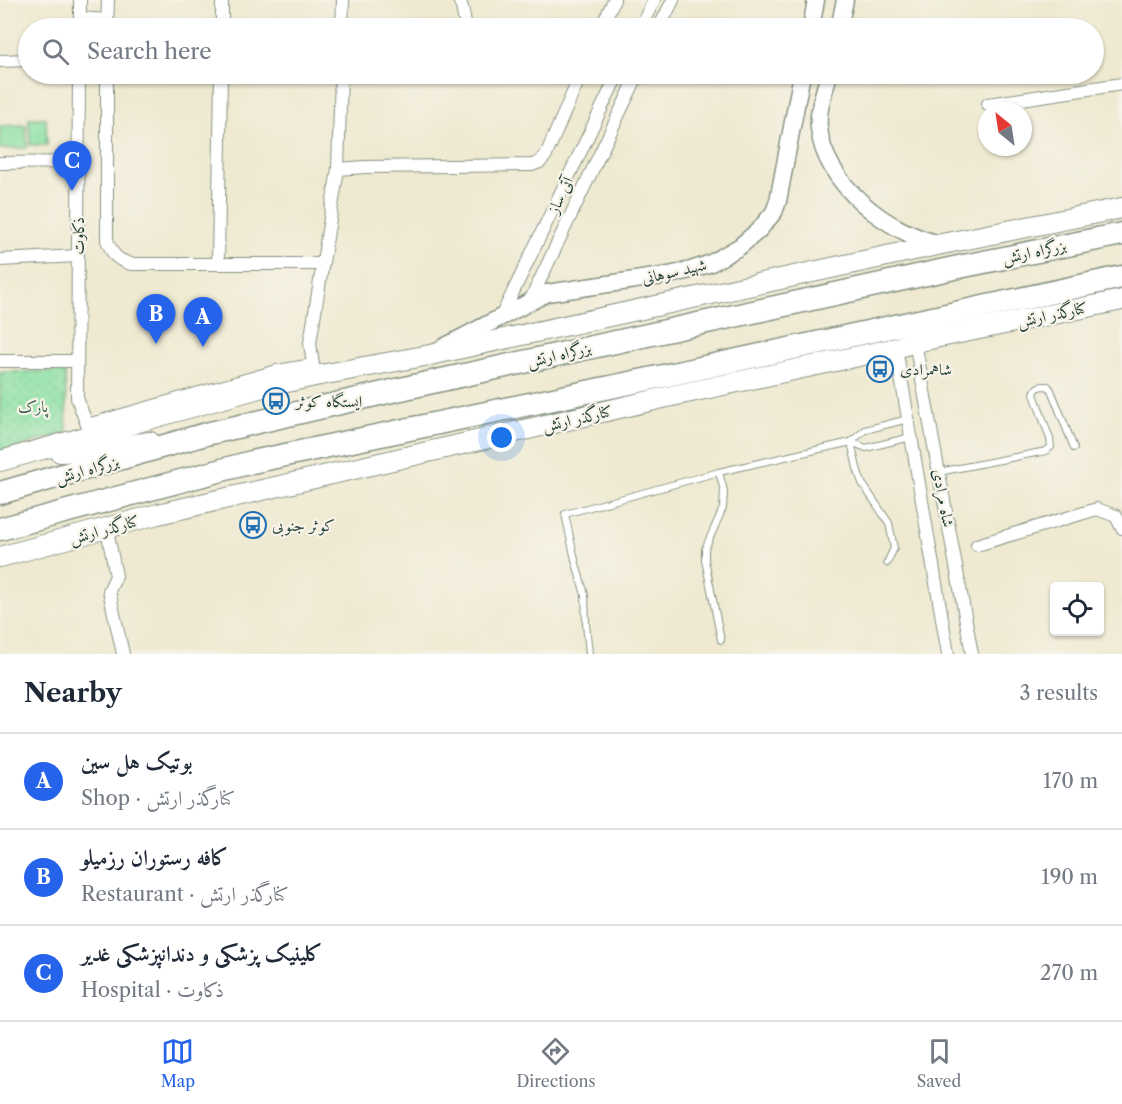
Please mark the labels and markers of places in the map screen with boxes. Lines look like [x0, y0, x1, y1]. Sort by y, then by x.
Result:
pin: C [52, 142, 92, 191]
pin: B [136, 294, 176, 344]
pin: A [184, 298, 222, 347]
bus stop icon: شاهمرادی [865, 354, 895, 384]
place label: شاهمرادی [900, 359, 952, 380]
bus stop icon: ایستگاه کوثر [261, 386, 291, 416]
place label: ایستگاه کوثر [294, 391, 362, 412]
bus stop icon: کوثر جنوبی [238, 510, 268, 540]
place label: کوثر جنوبی [272, 515, 335, 537]

